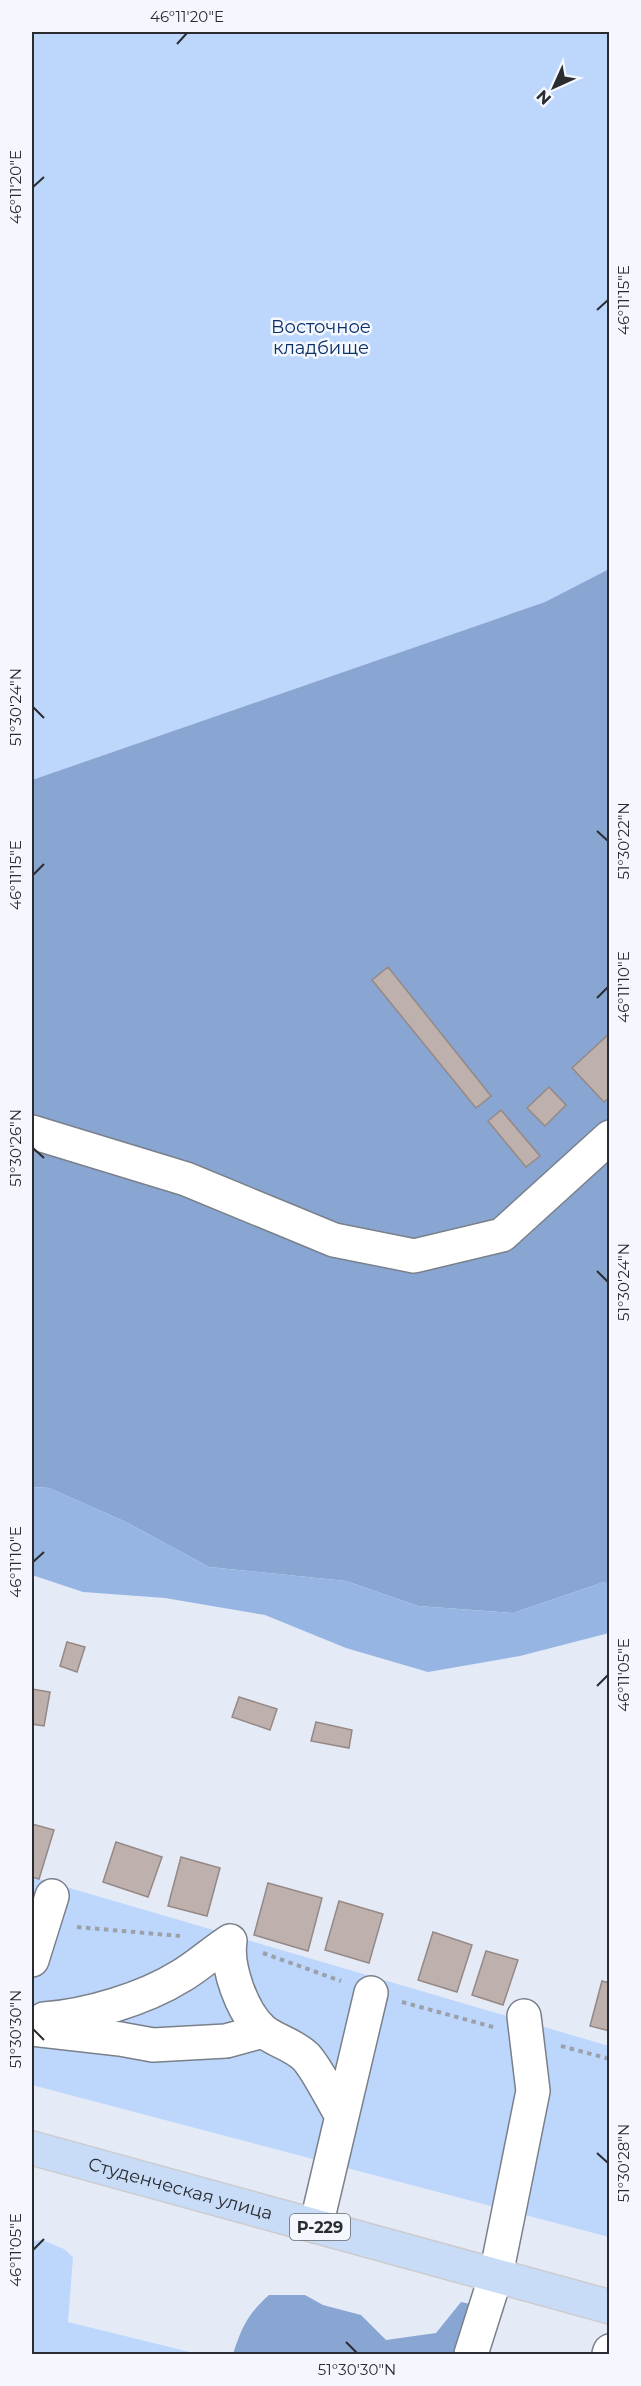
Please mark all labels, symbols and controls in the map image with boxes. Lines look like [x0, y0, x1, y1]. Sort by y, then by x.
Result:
text: 46°11'20"E [150, 7, 224, 26]
north arrow [524, 57, 584, 117]
text: N [532, 86, 555, 109]
text: 46°11'20"E [6, 150, 25, 224]
text: 46°11'15"E [614, 265, 633, 335]
park label: Восточное кладбище [271, 316, 371, 359]
text: 51°30'24"N [6, 668, 25, 746]
text: 51°30'22"N [614, 802, 633, 880]
text: 46°11'15"E [6, 840, 25, 910]
text: 46°11'10"E [614, 951, 633, 1023]
text: 51°30'26"N [6, 1109, 25, 1187]
text: 51°30'24"N [614, 1243, 633, 1321]
text: 46°11'10"E [6, 1526, 25, 1598]
text: 46°11'05"E [614, 1638, 633, 1712]
text: 51°30'30"N [6, 1990, 25, 2068]
text: 51°30'28"N [614, 2124, 633, 2202]
street label: Студенческая улица [86, 2153, 275, 2225]
text: 46°11'05"E [6, 2213, 25, 2287]
road number: Р-229 [290, 2214, 350, 2240]
text: 51°30'30"N [318, 2360, 396, 2379]

